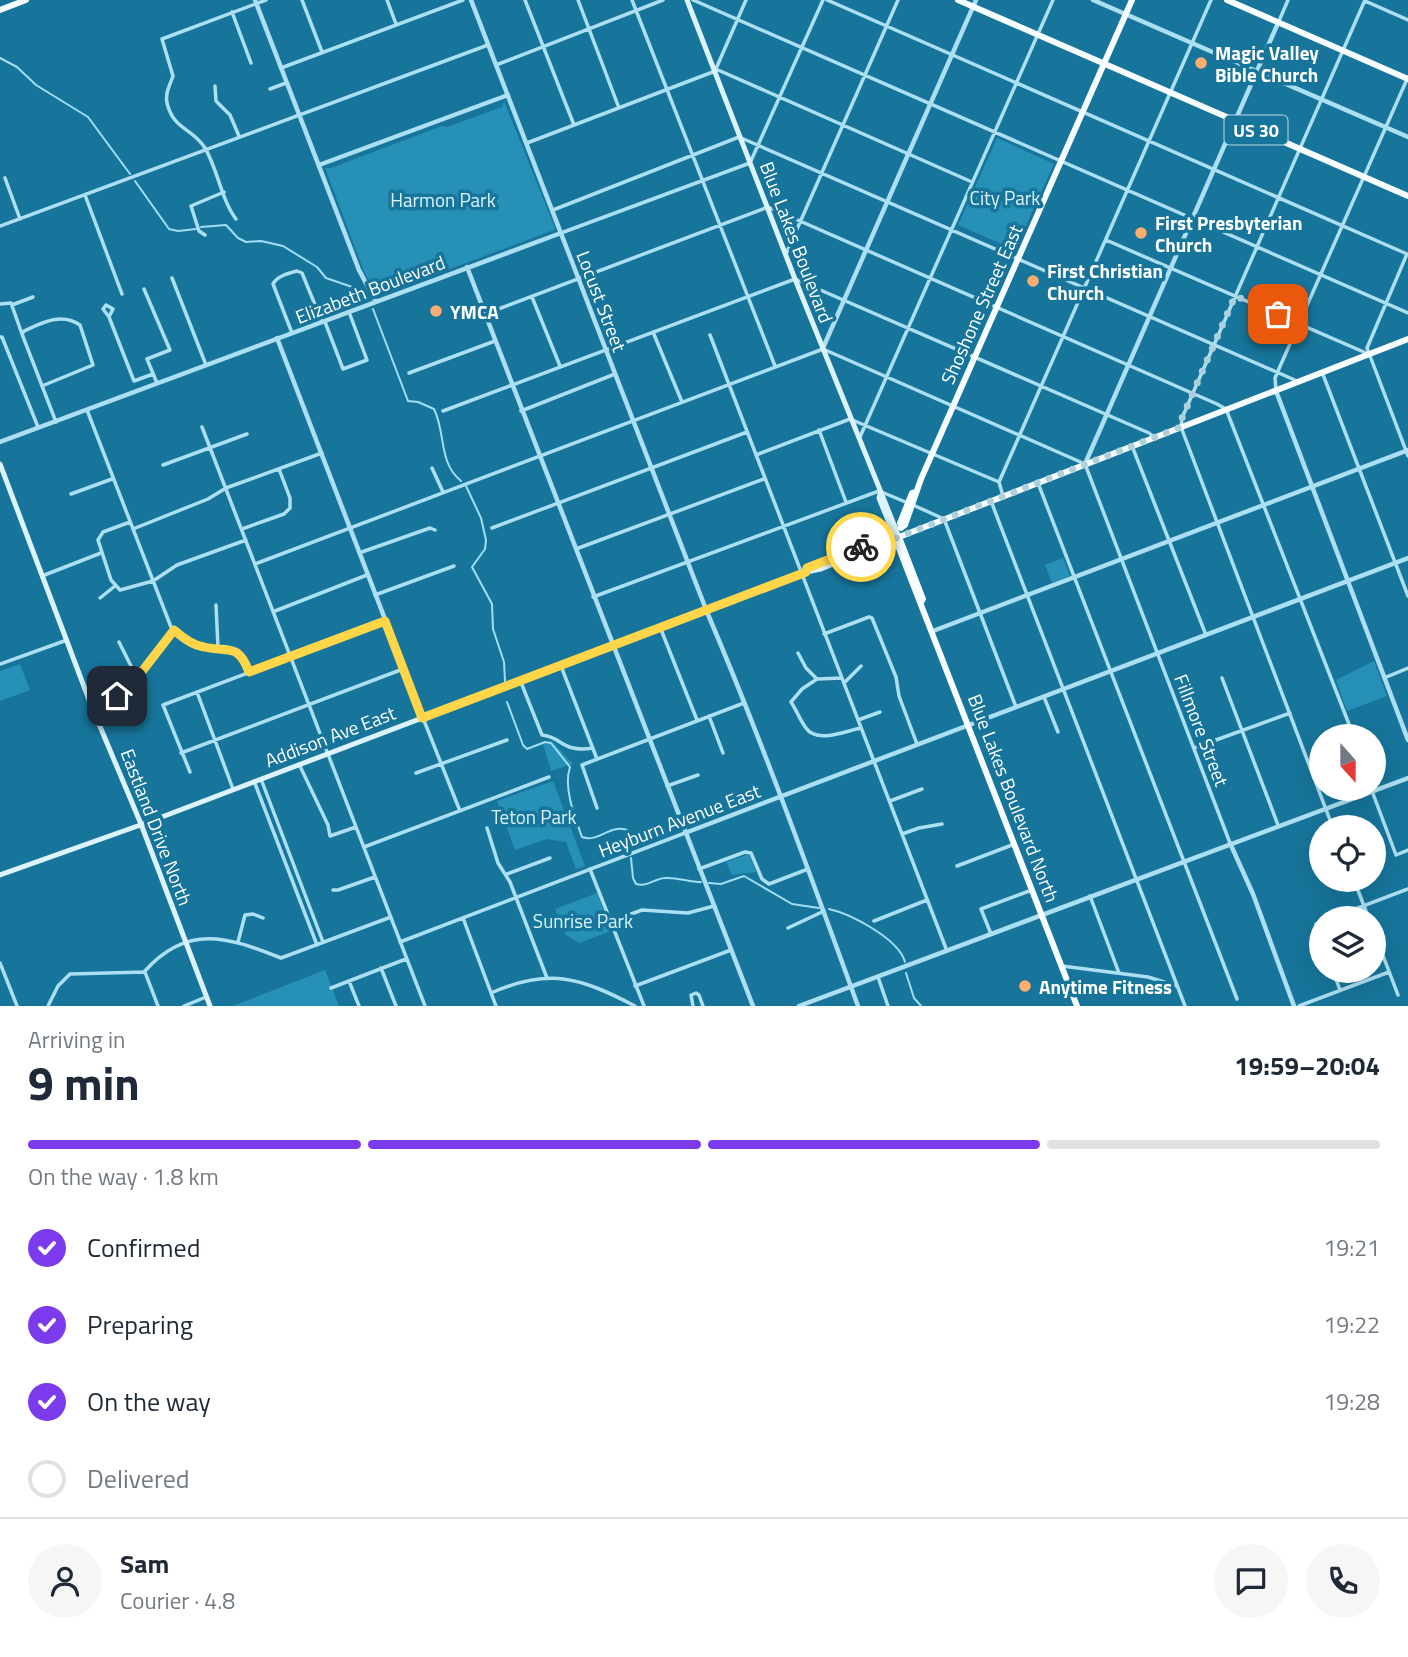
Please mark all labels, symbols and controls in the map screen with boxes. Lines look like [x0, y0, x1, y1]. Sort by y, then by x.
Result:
place label: Magic Valley Bible Church [1215, 38, 1319, 89]
marker: Magic Valley Bible Church [1193, 55, 1209, 71]
road number: US 30 [1224, 116, 1288, 145]
street label: Blue Lakes Boulevard [753, 157, 841, 327]
park label: City Park [970, 183, 1040, 212]
park label: Harmon Park [390, 185, 496, 214]
place label: First Presbyterian Church [1155, 208, 1303, 259]
street label: Shoshone Street East [933, 219, 1029, 389]
marker: First Presbyterian Church [1133, 225, 1149, 241]
street label: Locust Street [569, 246, 635, 356]
street label: Elizabeth Boulevard [291, 247, 449, 331]
place label: First Christian Church [1047, 256, 1163, 307]
marker: First Christian Church [1025, 273, 1041, 289]
pin [1248, 284, 1308, 344]
icon: bag [1259, 295, 1297, 333]
place label: YMCA [450, 297, 499, 326]
marker: YMCA [428, 303, 444, 319]
courier [826, 512, 896, 582]
icon: bike [842, 528, 880, 566]
pin [87, 666, 147, 726]
street label: Fillmore Street [1167, 670, 1237, 791]
icon: home [98, 677, 136, 715]
street label: Blue Lakes Boulevard North [961, 690, 1067, 906]
street label: Addison Ave East [260, 698, 400, 774]
north arrow [1309, 724, 1386, 802]
map controls [1309, 724, 1386, 983]
street label: Eastland Drive North [114, 744, 200, 910]
street label: Heyburn Avenue East [594, 776, 765, 864]
park label: Teton Park [491, 802, 577, 831]
button: locate [1309, 815, 1386, 892]
park label: Sunrise Park [533, 906, 633, 935]
button: layers [1309, 906, 1386, 983]
place label: Anytime Fitness [1039, 972, 1172, 1001]
marker: Anytime Fitness [1017, 978, 1033, 994]
text: Arriving in [28, 1022, 125, 1057]
text: 19:59–20:04 [1234, 1046, 1380, 1085]
text: 9 min [28, 1048, 140, 1118]
text: On the way · 1.8 km [28, 1159, 219, 1194]
text: Confirmed [87, 1228, 201, 1267]
icon: check [28, 1229, 66, 1267]
text: 19:21 [1323, 1230, 1380, 1265]
text: Preparing [87, 1305, 193, 1344]
icon: check [28, 1306, 66, 1344]
text: 19:22 [1323, 1307, 1380, 1342]
text: On the way [87, 1382, 211, 1421]
icon: check [28, 1383, 66, 1421]
text: 19:28 [1323, 1384, 1380, 1419]
text: Delivered [87, 1459, 190, 1498]
button: person [28, 1544, 102, 1618]
text: Sam [120, 1544, 169, 1583]
button: chat [1214, 1544, 1288, 1618]
button: phone [1306, 1544, 1380, 1618]
text: Courier · 4.8 [120, 1583, 235, 1618]

